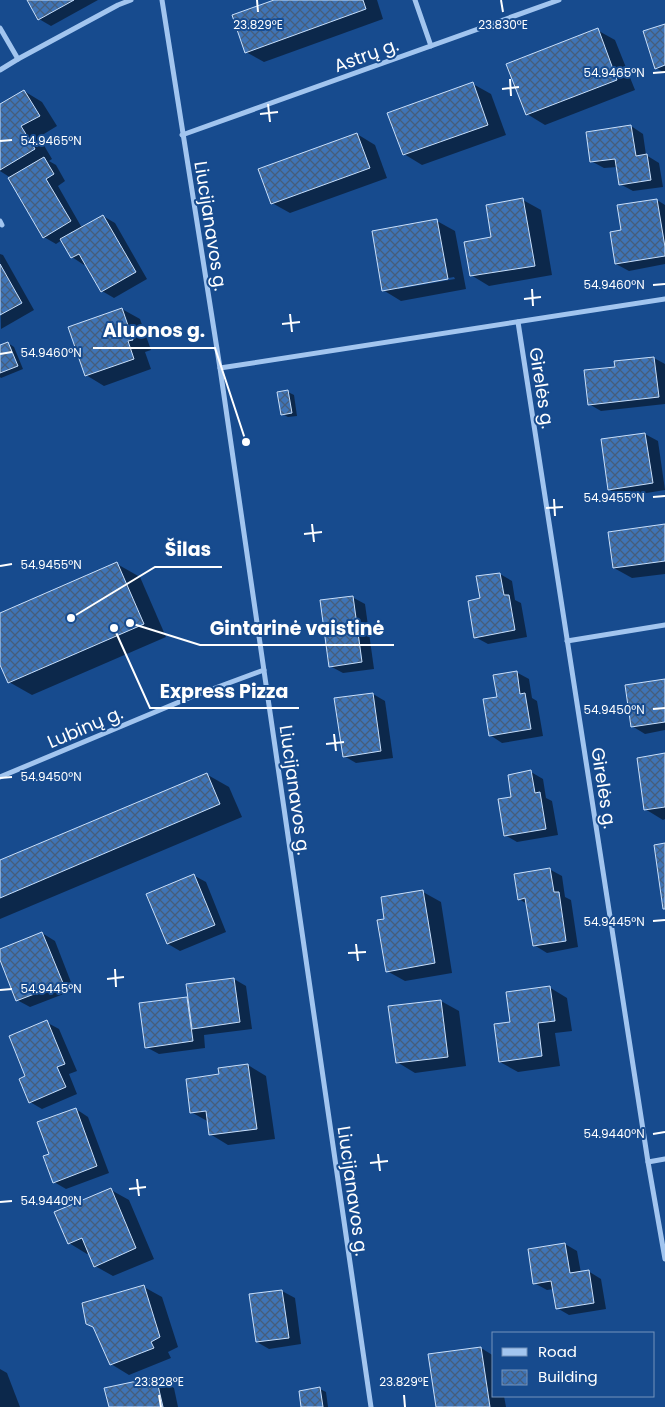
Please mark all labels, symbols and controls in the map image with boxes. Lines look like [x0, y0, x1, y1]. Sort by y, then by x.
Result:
text: 23.829°E [233, 16, 283, 33]
text: 23.830°E [478, 16, 528, 33]
street label: Astrų g. [330, 32, 402, 78]
text: 54.9465°N [583, 64, 645, 81]
text: 54.9465°N [20, 132, 82, 149]
street label: Liucijanavos g. [188, 159, 234, 293]
text: 54.9460°N [583, 276, 645, 293]
callout: Aluonos g. [93, 314, 215, 348]
text: Aluonos g. [103, 317, 205, 344]
text: 54.9460°N [20, 344, 82, 361]
street label: Girelės g. [523, 346, 561, 430]
text: 54.9455°N [583, 489, 645, 506]
callout: Šilas [155, 533, 222, 567]
text: Šilas [165, 536, 211, 563]
text: 54.9455°N [20, 556, 82, 573]
callout: Gintarinė vaistinė [200, 611, 394, 645]
text: Gintarinė vaistinė [210, 615, 385, 642]
callout: Express Pizza [150, 674, 299, 708]
text: Express Pizza [160, 678, 288, 705]
street label: Lubinų g. [43, 700, 127, 754]
text: 54.9450°N [583, 701, 645, 718]
street label: Liucijanavos g. [273, 723, 317, 857]
street label: Girelės g. [585, 746, 623, 830]
text: 54.9450°N [20, 768, 82, 785]
text: 54.9445°N [583, 913, 645, 930]
text: 54.9445°N [20, 980, 82, 997]
street label: Liucijanavos g. [331, 1124, 375, 1258]
text: 54.9440°N [583, 1125, 645, 1142]
text: 54.9440°N [20, 1192, 82, 1209]
legend [492, 1332, 655, 1397]
text: Road [538, 1341, 577, 1362]
text: Building [538, 1366, 598, 1387]
text: 23.828°E [134, 1373, 184, 1390]
text: 23.829°E [379, 1373, 429, 1390]

